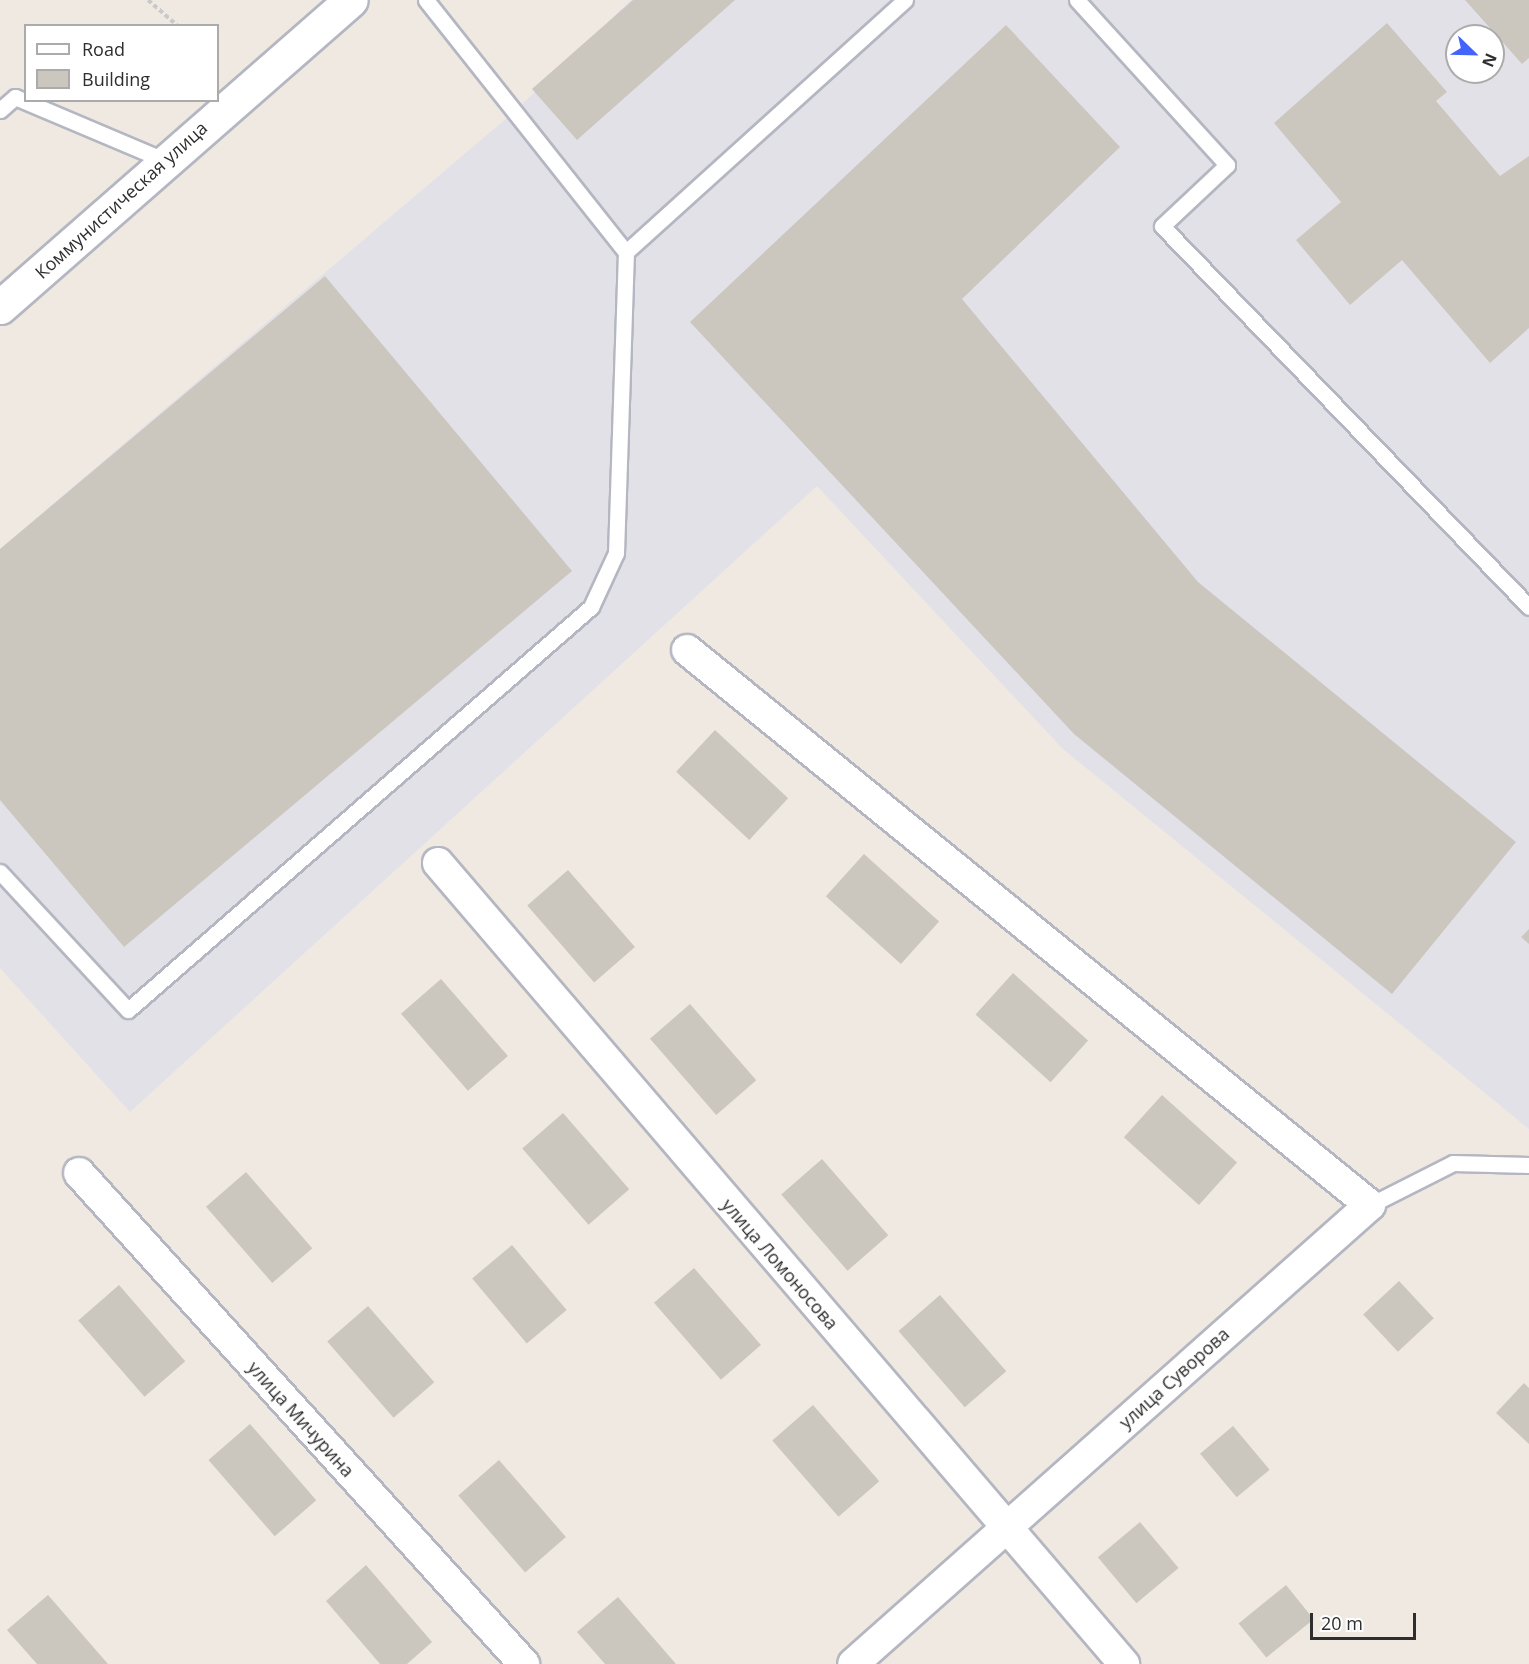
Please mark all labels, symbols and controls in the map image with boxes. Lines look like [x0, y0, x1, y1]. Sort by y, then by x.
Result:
legend [24, 24, 219, 102]
north arrow [1445, 24, 1505, 84]
text: Road [82, 37, 125, 61]
text: N [1477, 50, 1502, 71]
text: Building [82, 67, 150, 91]
street label: Коммунистическая улица [30, 117, 212, 283]
street label: улица Ломоносова [717, 1194, 843, 1334]
street label: улица Суворова [1115, 1323, 1233, 1433]
street label: улица Мичурина [243, 1357, 359, 1481]
scale bar [1313, 1601, 1420, 1639]
text: 20 m [1321, 1611, 1363, 1635]

